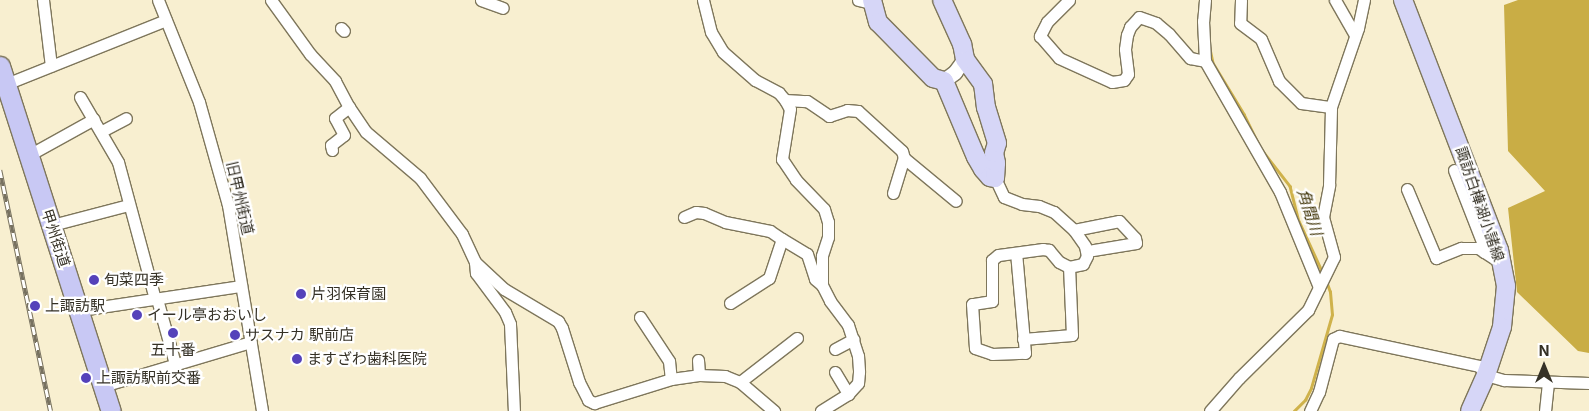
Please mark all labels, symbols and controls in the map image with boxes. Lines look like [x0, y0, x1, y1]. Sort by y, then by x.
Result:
street label: 諏訪白樺湖小諸線 [1452, 144, 1508, 264]
street label: 旧甲州街道 [223, 159, 257, 237]
water label: 角間川 [1293, 186, 1327, 238]
street label: 甲州街道 [38, 207, 74, 269]
place label: 旬菜四季 [104, 271, 164, 289]
marker: 旬菜四季 [88, 274, 100, 286]
place label: 片羽保育園 [311, 285, 386, 303]
marker: 片羽保育園 [295, 288, 307, 300]
place label: 上諏訪駅 [45, 297, 105, 315]
marker: 上諏訪駅 [29, 300, 41, 312]
place label: イール亭おおいし [147, 306, 267, 324]
marker: イール亭おおいし [131, 309, 143, 321]
place label: サスナカ 駅前店 [245, 326, 354, 344]
marker: 五十番 [167, 327, 179, 339]
marker: サスナカ 駅前店 [229, 329, 241, 341]
place label: 五十番 [151, 341, 195, 359]
north arrow [1519, 341, 1569, 391]
text: N [1539, 342, 1549, 359]
place label: ますざわ歯科医院 [307, 350, 427, 368]
marker: ますざわ歯科医院 [291, 353, 303, 365]
place label: 上諏訪駅前交番 [96, 369, 201, 387]
marker: 上諏訪駅前交番 [80, 372, 92, 384]

